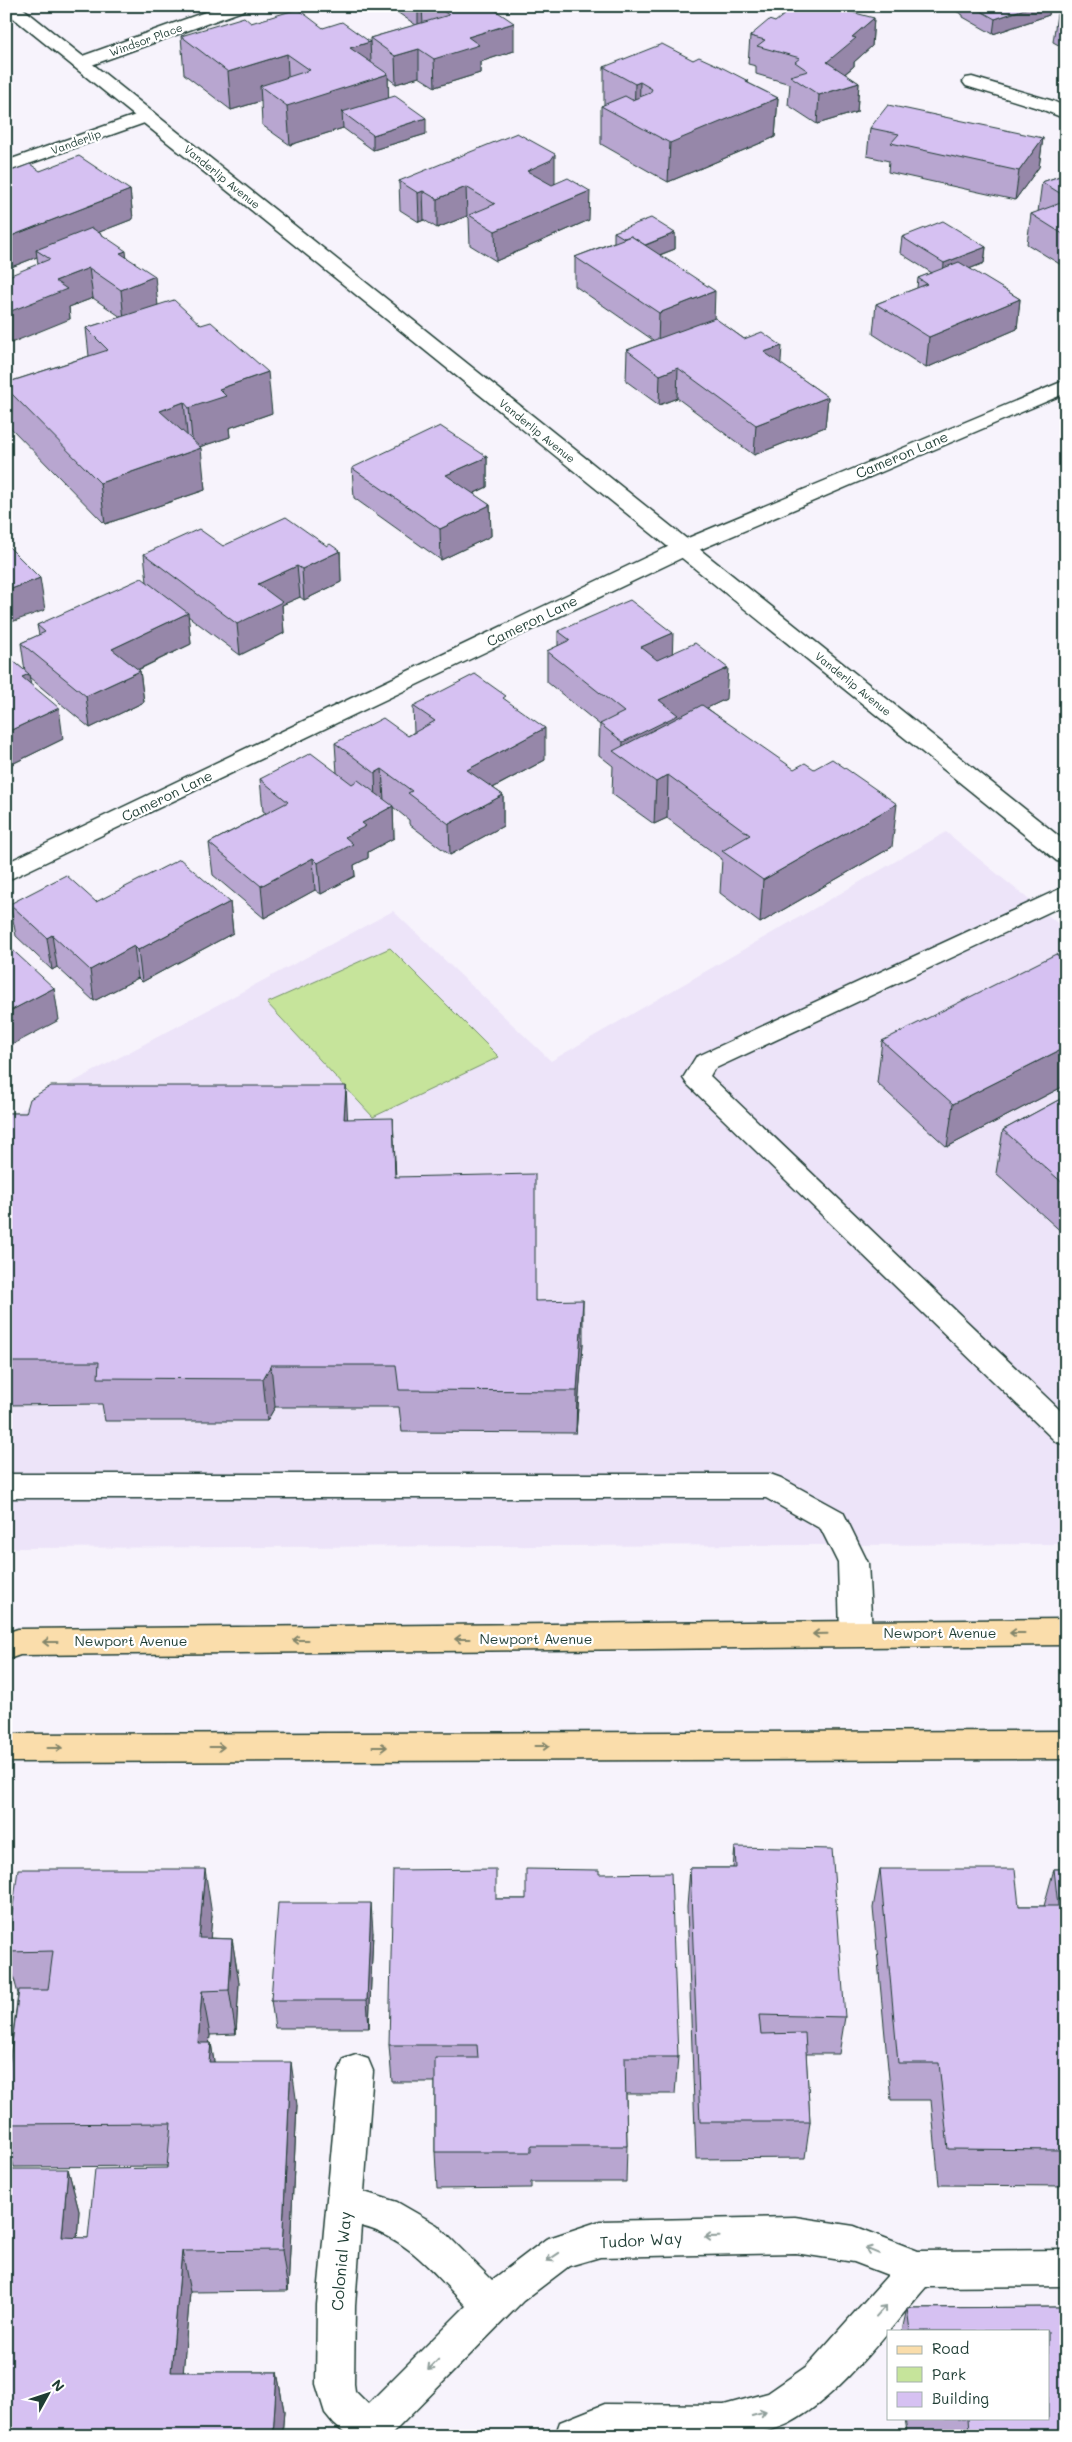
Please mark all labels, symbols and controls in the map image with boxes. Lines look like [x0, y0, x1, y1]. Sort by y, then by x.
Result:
street label: Windsor Place [107, 19, 185, 60]
street label: Vanderlip [49, 125, 103, 158]
street label: Vanderlip Avenue [181, 141, 264, 212]
street label: Vanderlip Avenue [496, 395, 579, 466]
street label: Cameron Lane [853, 427, 951, 483]
street label: Cameron Lane [483, 590, 580, 651]
street label: Vanderlip Avenue [812, 648, 895, 719]
street label: Cameron Lane [118, 765, 215, 826]
street label: Newport Avenue [884, 1623, 996, 1642]
one-way arrow [1009, 1628, 1026, 1638]
street label: Newport Avenue [480, 1629, 592, 1648]
one-way arrow [812, 1629, 828, 1638]
street label: Newport Avenue [75, 1631, 187, 1650]
one-way arrow [455, 1634, 471, 1644]
one-way arrow [292, 1635, 308, 1645]
one-way arrow [42, 1637, 58, 1647]
one-way arrow [534, 1741, 550, 1751]
one-way arrow [209, 1742, 225, 1752]
one-way arrow [372, 1742, 388, 1752]
one-way arrow [46, 1743, 63, 1753]
street label: Colonial Way [326, 2210, 355, 2312]
street label: Tudor Way [599, 2227, 683, 2252]
one-way arrow [704, 2232, 720, 2241]
one-way arrow [865, 2246, 880, 2255]
one-way arrow [546, 2251, 560, 2262]
one-way arrow [875, 2304, 886, 2317]
legend [887, 2330, 1050, 2420]
text: Road [932, 2338, 969, 2358]
one-way arrow [427, 2359, 439, 2371]
text: Park [932, 2364, 966, 2384]
north arrow [22, 2370, 72, 2420]
text: N [48, 2375, 69, 2396]
text: Building [932, 2388, 989, 2408]
one-way arrow [751, 2409, 767, 2419]

